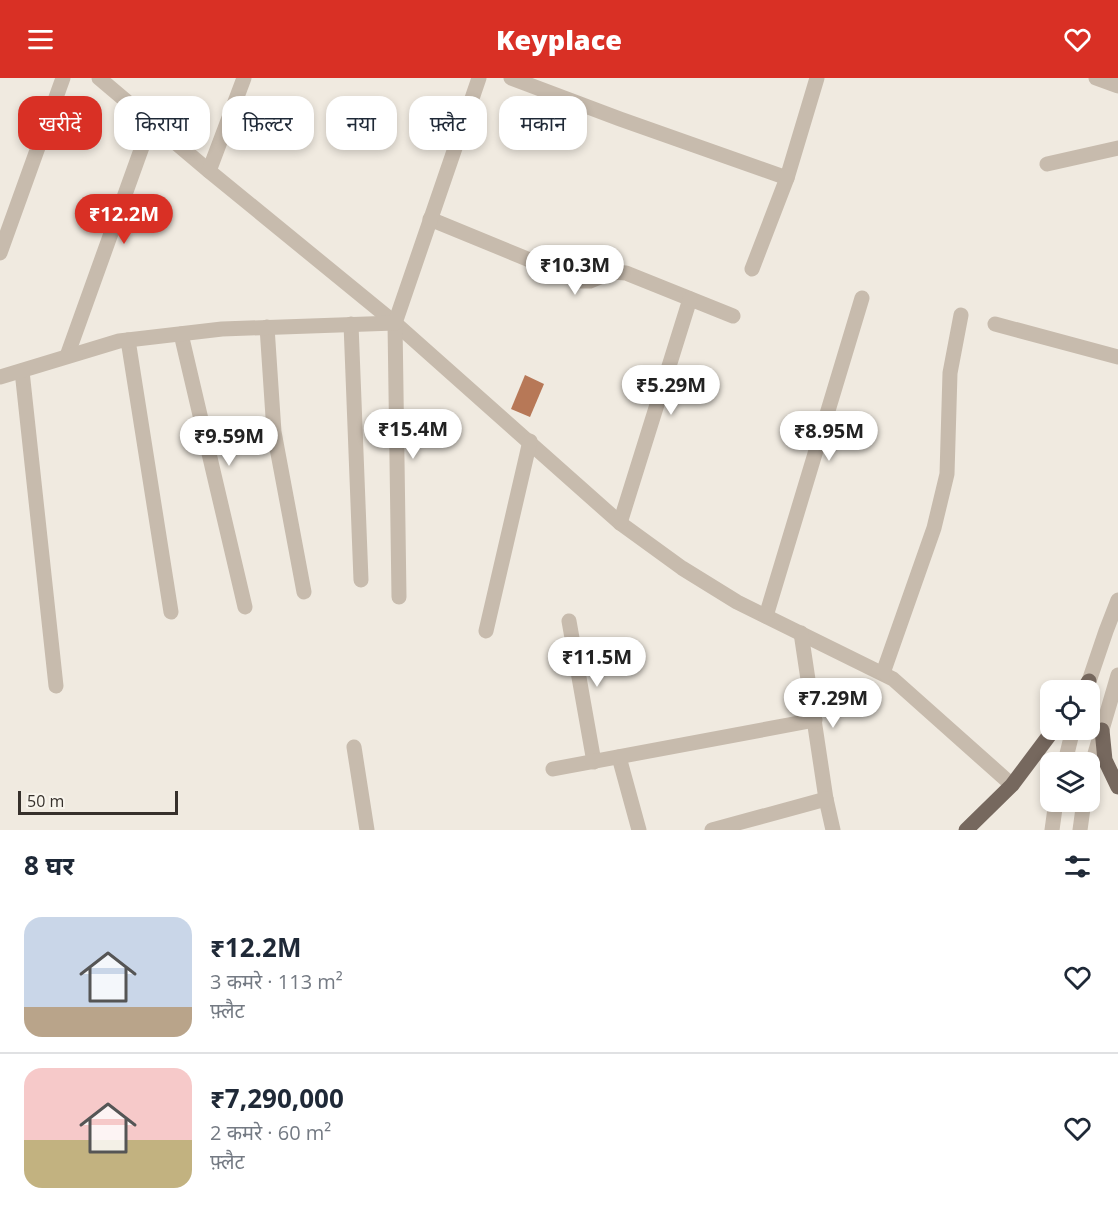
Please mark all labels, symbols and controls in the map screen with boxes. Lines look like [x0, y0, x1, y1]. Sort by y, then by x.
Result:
text: Keyplace [496, 21, 622, 58]
icon: menu [24, 23, 57, 56]
icon: heart [1061, 23, 1094, 56]
chip: खरीदें [18, 96, 102, 150]
chip: किराया [114, 96, 210, 150]
chip: फ़िल्टर [222, 96, 314, 150]
chip: नया [326, 96, 397, 150]
chip: फ़्लैट [409, 96, 487, 150]
chip: मकान [499, 96, 587, 150]
pin: ₹12.2M [75, 194, 173, 245]
text: ₹12.2M [89, 200, 159, 227]
pin: ₹10.3M [526, 245, 624, 296]
text: ₹10.3M [540, 251, 610, 278]
pin: ₹5.29M [622, 365, 720, 416]
text: ₹5.29M [636, 371, 706, 398]
pin: ₹15.4M [364, 409, 462, 460]
pin: ₹8.95M [780, 411, 878, 462]
text: ₹15.4M [378, 415, 448, 442]
pin: ₹9.59M [180, 416, 278, 467]
text: ₹8.95M [794, 417, 864, 444]
text: ₹9.59M [194, 422, 264, 449]
pin: ₹11.5M [548, 637, 646, 688]
text: ₹11.5M [562, 643, 632, 670]
pin: ₹7.29M [784, 678, 882, 729]
map controls [1040, 680, 1100, 812]
button: locate [1040, 680, 1100, 740]
text: ₹7.29M [798, 684, 868, 711]
button: layers [1040, 752, 1100, 812]
scale bar [18, 788, 178, 816]
text: 50 m [27, 790, 64, 812]
text: 8 घर [24, 847, 74, 883]
icon: filters [1061, 850, 1094, 883]
text: ₹12.2M [210, 929, 301, 965]
icon: home [72, 941, 144, 1013]
icon: heart [1061, 961, 1094, 994]
text: 3 कमरे · 113 m² [210, 968, 343, 995]
text: फ़्लैट [210, 997, 245, 1024]
text: ₹7,290,000 [210, 1080, 344, 1116]
icon: home [72, 1092, 144, 1164]
icon: heart [1061, 1112, 1094, 1145]
text: 2 कमरे · 60 m² [210, 1119, 331, 1146]
text: फ़्लैट [210, 1148, 245, 1175]

